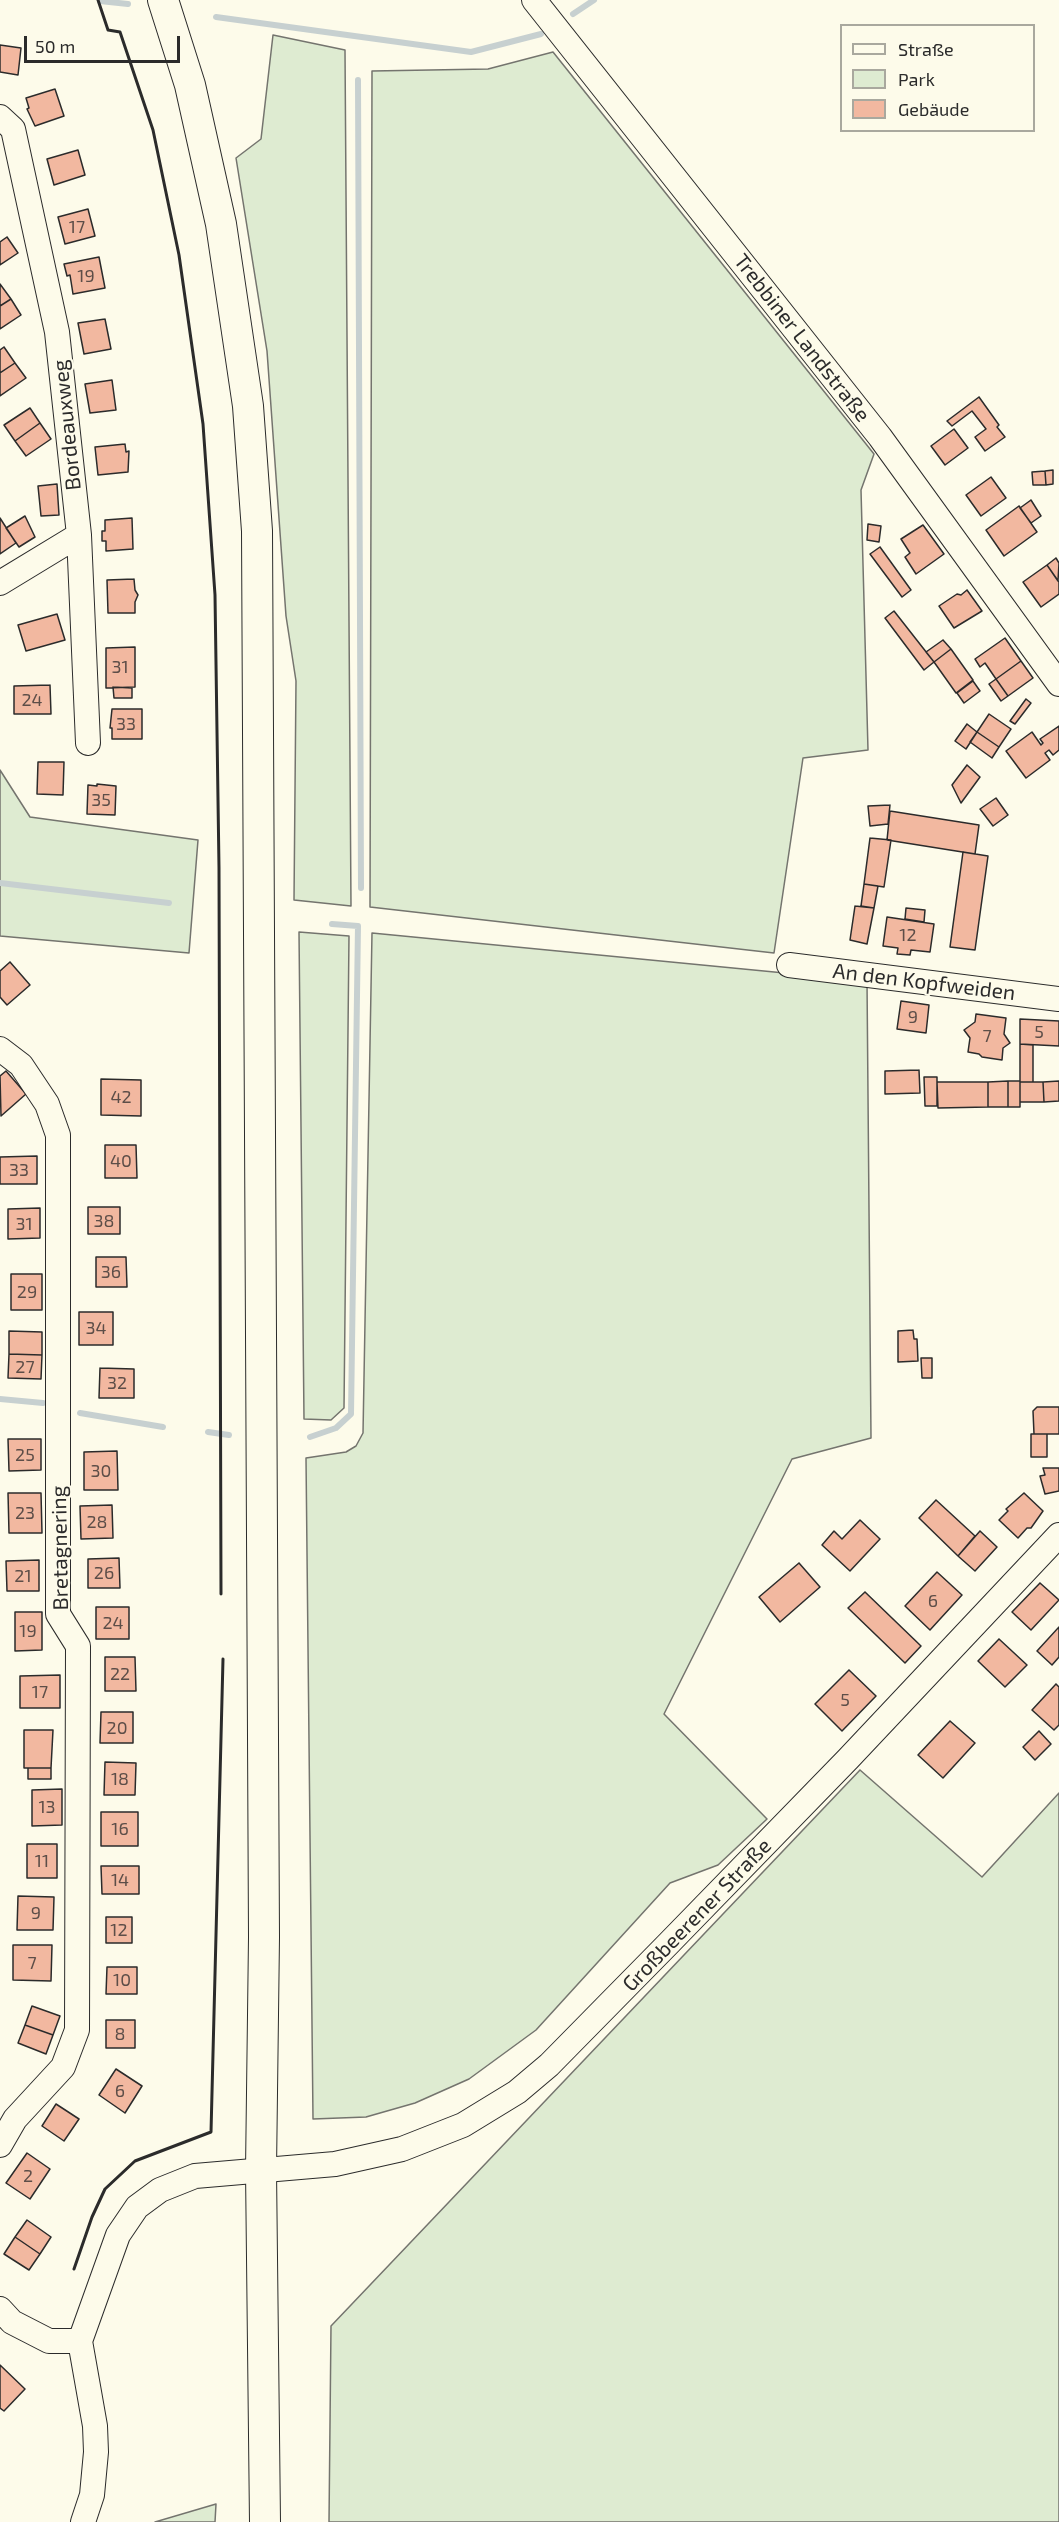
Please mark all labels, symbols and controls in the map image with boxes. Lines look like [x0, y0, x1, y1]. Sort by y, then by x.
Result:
scale bar [27, 24, 183, 62]
legend [840, 24, 1035, 132]
text: 50 m [35, 35, 75, 57]
text: Straße [898, 38, 954, 60]
text: Park [898, 68, 935, 90]
text: Gebäude [898, 98, 969, 120]
house number: 17 [69, 216, 85, 238]
street label: Trebbiner Landstraße [729, 249, 875, 427]
house number: 19 [77, 265, 95, 287]
street label: Bordeauxweg [48, 358, 86, 492]
house number: 31 [111, 656, 129, 678]
house number: 24 [21, 689, 43, 711]
house number: 33 [116, 713, 136, 735]
house number: 35 [91, 789, 111, 811]
house number: 12 [899, 924, 917, 946]
street label: An den Kopfweiden [831, 958, 1017, 1006]
house number: 9 [908, 1006, 918, 1028]
house number: 5 [1034, 1021, 1044, 1043]
house number: 7 [982, 1025, 992, 1047]
house number: 42 [110, 1086, 132, 1108]
house number: 40 [110, 1150, 132, 1172]
house number: 33 [9, 1159, 29, 1181]
house number: 38 [94, 1210, 114, 1232]
house number: 31 [15, 1213, 33, 1235]
house number: 36 [101, 1261, 121, 1283]
house number: 29 [17, 1281, 37, 1303]
house number: 34 [85, 1317, 107, 1339]
house number: 27 [15, 1356, 35, 1378]
house number: 32 [107, 1372, 127, 1394]
house number: 25 [15, 1444, 35, 1466]
house number: 30 [91, 1460, 111, 1482]
street label: Bretagnering [46, 1485, 74, 1611]
house number: 23 [15, 1502, 35, 1524]
house number: 28 [86, 1511, 108, 1533]
house number: 26 [94, 1562, 114, 1584]
house number: 21 [14, 1565, 32, 1587]
house number: 6 [928, 1590, 938, 1612]
house number: 24 [102, 1612, 124, 1634]
house number: 19 [19, 1620, 37, 1642]
house number: 22 [110, 1663, 130, 1685]
house number: 17 [32, 1681, 48, 1703]
house number: 5 [840, 1689, 850, 1711]
house number: 20 [107, 1717, 127, 1739]
house number: 18 [111, 1768, 129, 1790]
house number: 13 [38, 1796, 56, 1818]
house number: 16 [111, 1818, 129, 1840]
street label: Großbeerener Straße [617, 1833, 777, 1997]
house number: 11 [35, 1850, 49, 1872]
house number: 14 [111, 1869, 129, 1891]
house number: 9 [31, 1902, 41, 1924]
house number: 12 [110, 1919, 128, 1941]
house number: 7 [27, 1952, 37, 1974]
house number: 10 [113, 1969, 131, 1991]
house number: 8 [115, 2023, 125, 2045]
house number: 6 [115, 2080, 125, 2102]
house number: 2 [23, 2165, 33, 2187]

